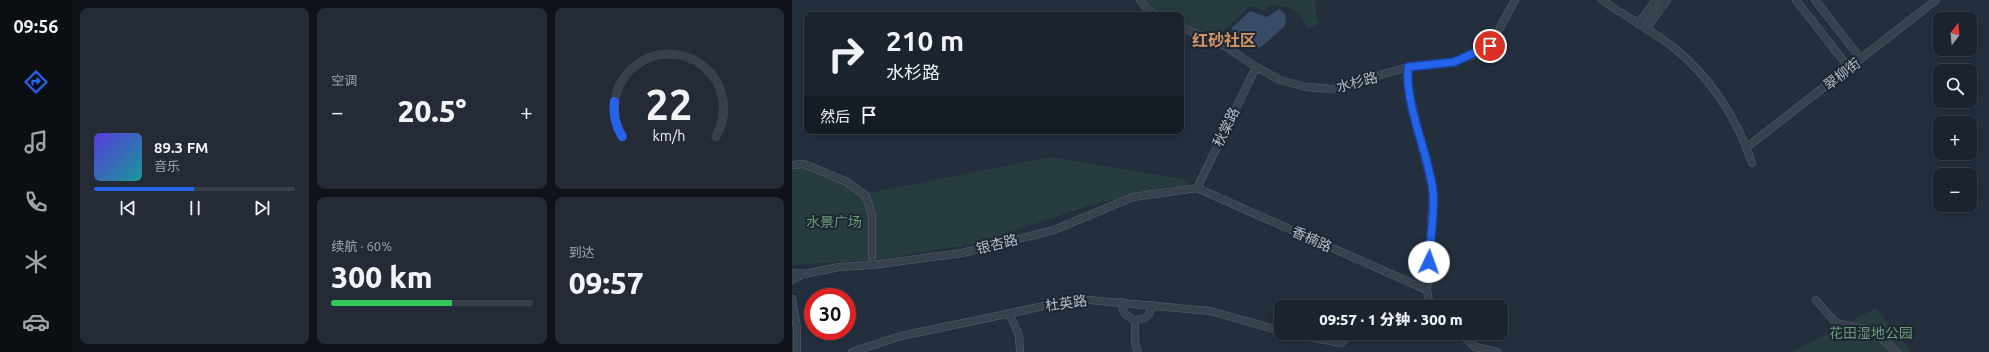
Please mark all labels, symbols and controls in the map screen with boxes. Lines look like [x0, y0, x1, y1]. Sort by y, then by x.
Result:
north arrow [1933, 12, 1977, 56]
map controls [1933, 12, 1977, 212]
text: 09:56 [13, 16, 59, 36]
text: 210 m [886, 25, 964, 56]
icon: right [820, 28, 872, 80]
pin [1473, 29, 1507, 63]
district label: 红砂社区 [1192, 31, 1256, 49]
icon: arrive [1479, 35, 1501, 57]
street label: 翠柳街 [1821, 55, 1863, 93]
text: 水杉路 [886, 62, 940, 82]
button: search [1933, 64, 1977, 108]
icon: directions [22, 68, 50, 96]
street label: 水杉路 [1335, 69, 1379, 95]
text: 空调 [331, 73, 357, 87]
text: 22 [646, 80, 693, 127]
text: 20.5° [397, 94, 467, 128]
text: − [331, 99, 344, 124]
text: + [520, 99, 533, 124]
icon: arrive [858, 104, 880, 126]
street label: 秋棠路 [1210, 105, 1242, 149]
text: 然后 [820, 108, 850, 125]
button: + [1933, 116, 1977, 160]
text: km/h [653, 127, 686, 143]
icon: music [22, 128, 50, 156]
text: 89.3 FM [154, 139, 208, 156]
text: 音乐 [154, 159, 180, 173]
button: − [1933, 168, 1977, 212]
icon: phone [22, 188, 50, 216]
icon: previous [117, 197, 139, 219]
icon: pause [184, 197, 206, 219]
icon: next [251, 197, 273, 219]
park label: 水景广场 [806, 214, 862, 230]
street label: 香楠路 [1290, 223, 1334, 255]
street label: 银杏路 [975, 231, 1019, 257]
text: 续航 · 60% [331, 239, 392, 253]
position arrow [1408, 241, 1450, 283]
text: 到达 [569, 245, 595, 259]
icon: climate [22, 248, 50, 276]
text: 300 km [331, 260, 433, 294]
text: 09:57 [569, 266, 644, 300]
speed limit sign: 30 [804, 288, 856, 340]
street label: 杜英路 [1044, 292, 1088, 314]
icon: car [22, 308, 50, 336]
text: 09:57 · 1 分钟 · 300 m [1319, 311, 1463, 328]
park label: 花田湿地公园 [1829, 325, 1913, 341]

